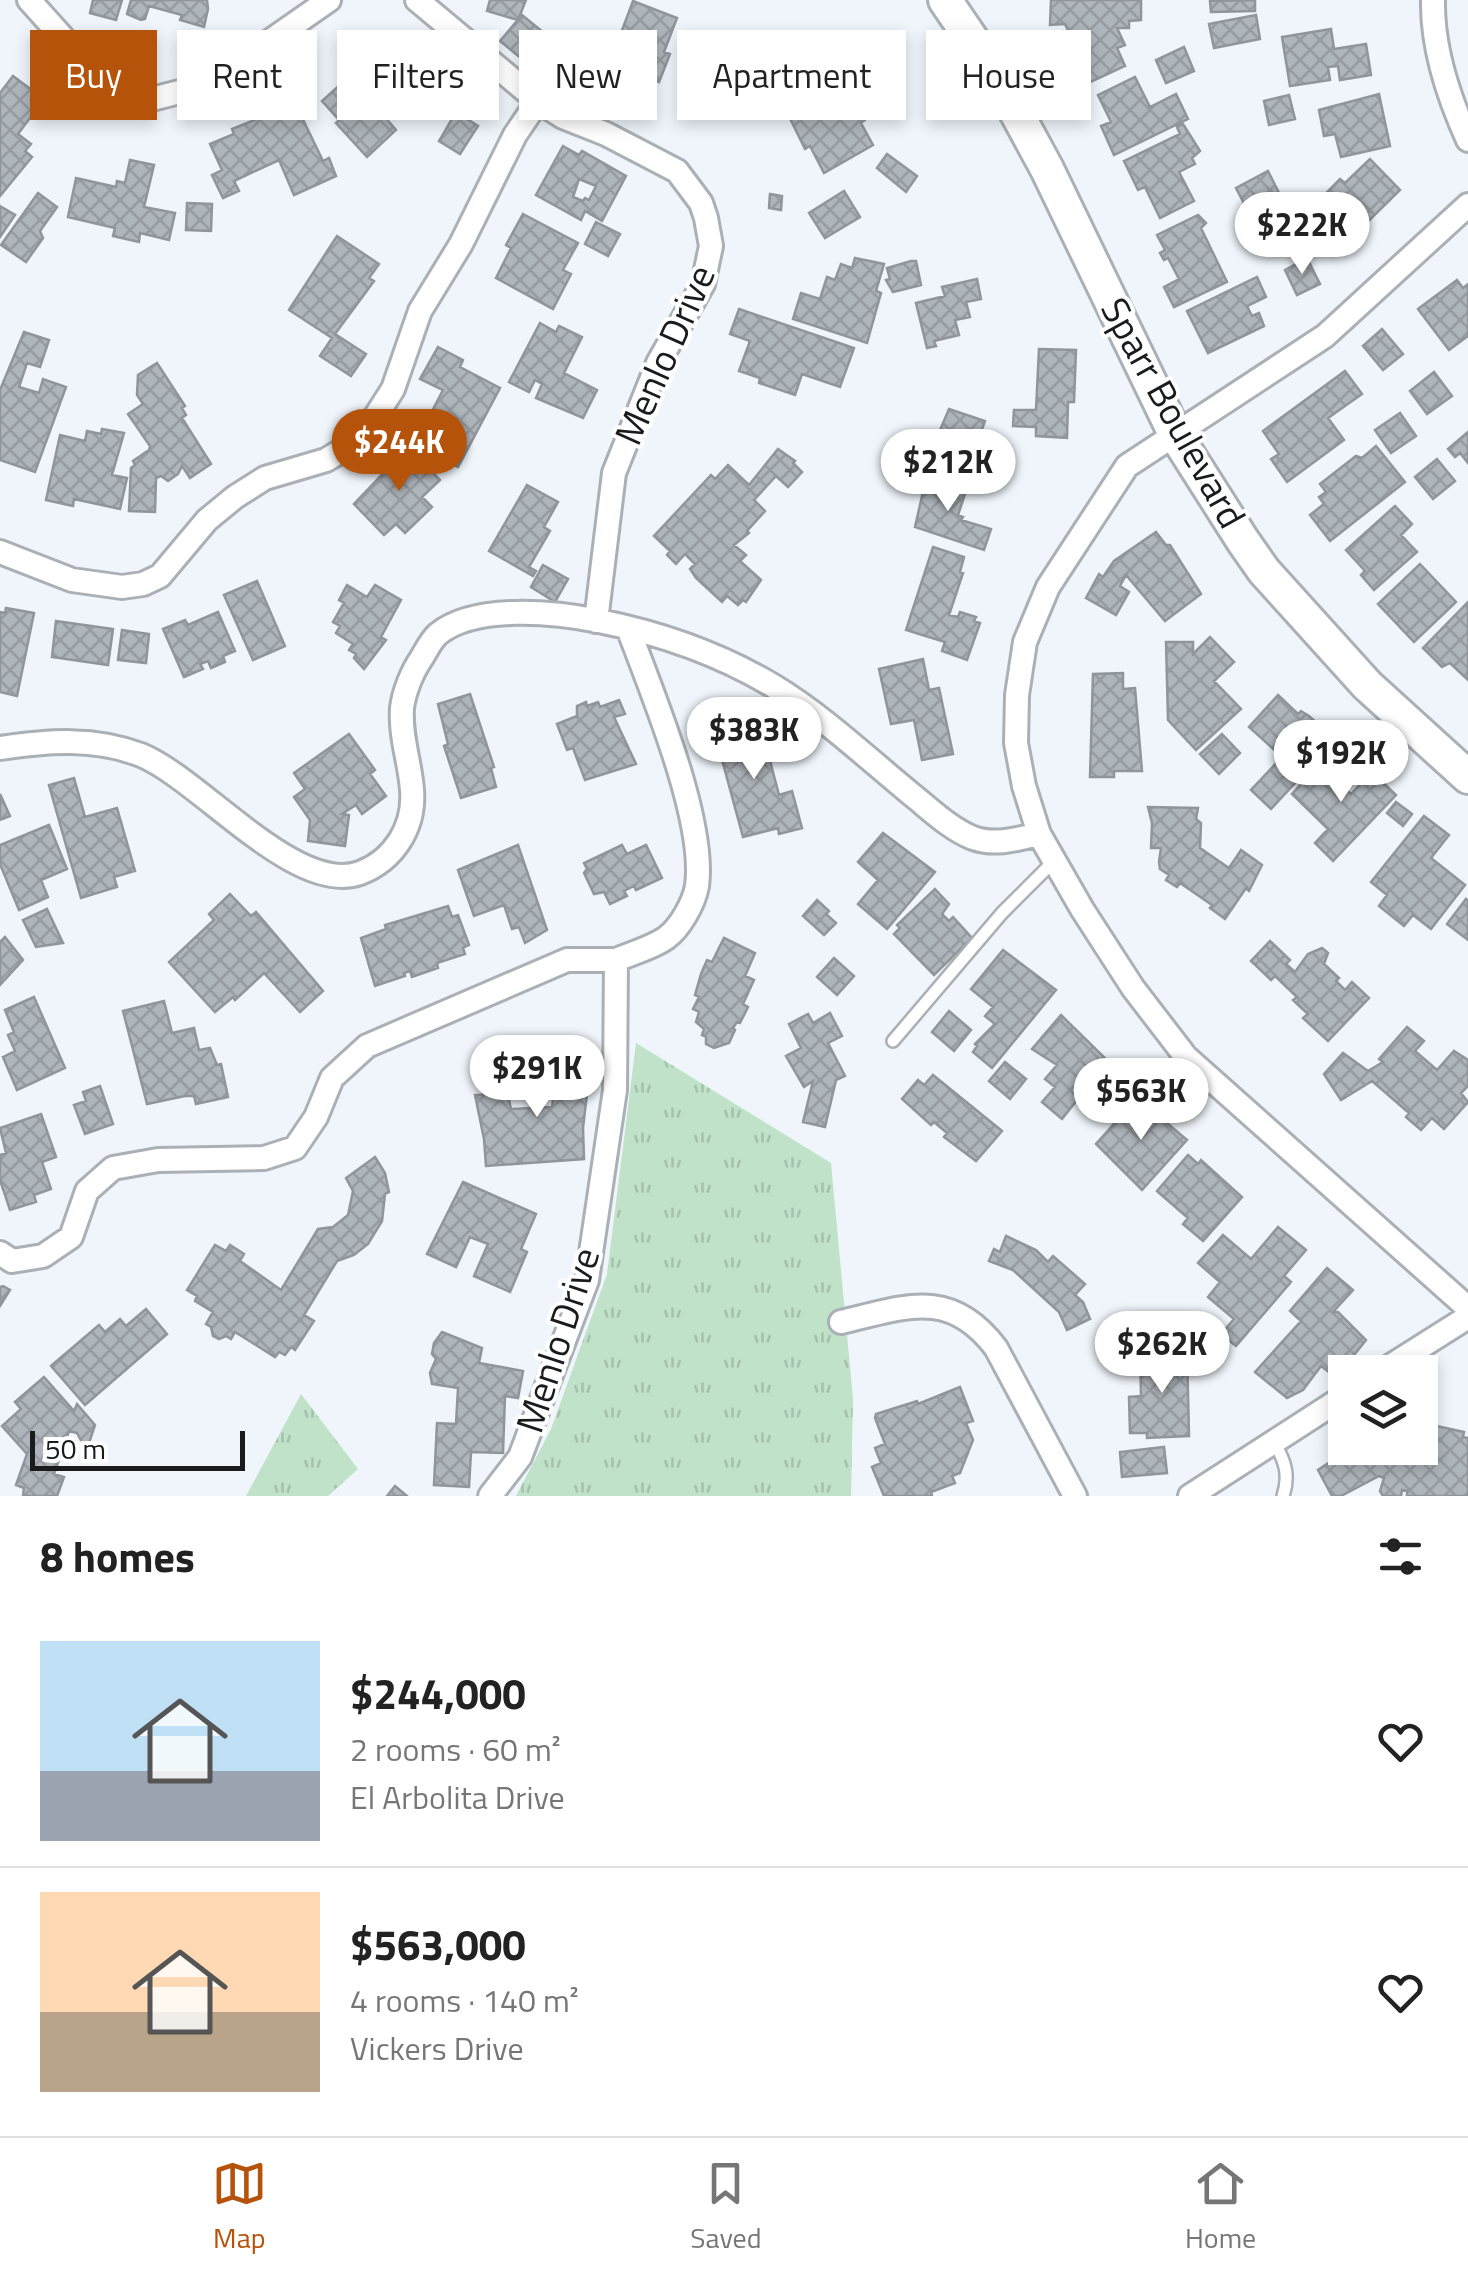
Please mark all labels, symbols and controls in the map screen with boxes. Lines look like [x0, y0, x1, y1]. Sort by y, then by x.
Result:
chip: Buy [30, 30, 157, 120]
chip: Rent [177, 30, 317, 120]
chip: Filters [337, 30, 499, 120]
chip: New [519, 30, 657, 120]
chip: Apartment [677, 30, 906, 120]
chip: House [926, 30, 1091, 120]
pin: $222K [1232, 192, 1372, 277]
text: $222K [1257, 200, 1347, 248]
street label: Menlo Drive [599, 255, 730, 454]
street label: Sparr Boulevard [1087, 287, 1261, 538]
pin: $244K [329, 409, 469, 494]
text: $244K [354, 417, 444, 465]
pin: $212K [878, 429, 1018, 514]
text: $212K [903, 437, 993, 485]
pin: $383K [684, 697, 824, 782]
text: $383K [709, 705, 799, 753]
pin: $192K [1271, 720, 1411, 805]
text: $192K [1296, 728, 1386, 776]
pin: $291K [467, 1035, 607, 1120]
text: $291K [492, 1043, 582, 1091]
pin: $563K [1071, 1058, 1211, 1143]
text: $563K [1096, 1066, 1186, 1114]
street label: Menlo Drive [500, 1240, 614, 1440]
pin: $262K [1092, 1311, 1232, 1396]
text: $262K [1117, 1319, 1207, 1367]
map controls [1328, 1355, 1438, 1465]
button: layers [1328, 1355, 1438, 1465]
scale bar [30, 1426, 245, 1470]
text: 50 m [45, 1427, 106, 1470]
text: 8 homes [40, 1524, 195, 1588]
icon: filters [1373, 1529, 1428, 1584]
text: $244,000 [350, 1661, 526, 1725]
icon: home [120, 1681, 240, 1801]
icon: heart [1373, 1714, 1428, 1769]
text: 2 rooms · 60 m² [350, 1725, 561, 1773]
text: El Arbolita Drive [350, 1773, 565, 1821]
text: $563,000 [350, 1912, 526, 1976]
icon: home [120, 1932, 240, 2052]
icon: heart [1373, 1965, 1428, 2020]
text: 4 rooms · 140 m² [350, 1976, 579, 2024]
text: Vickers Drive [350, 2024, 524, 2072]
tab: Map [212, 2156, 267, 2259]
tab: Saved [690, 2156, 762, 2259]
tab: Home [1185, 2156, 1256, 2259]

